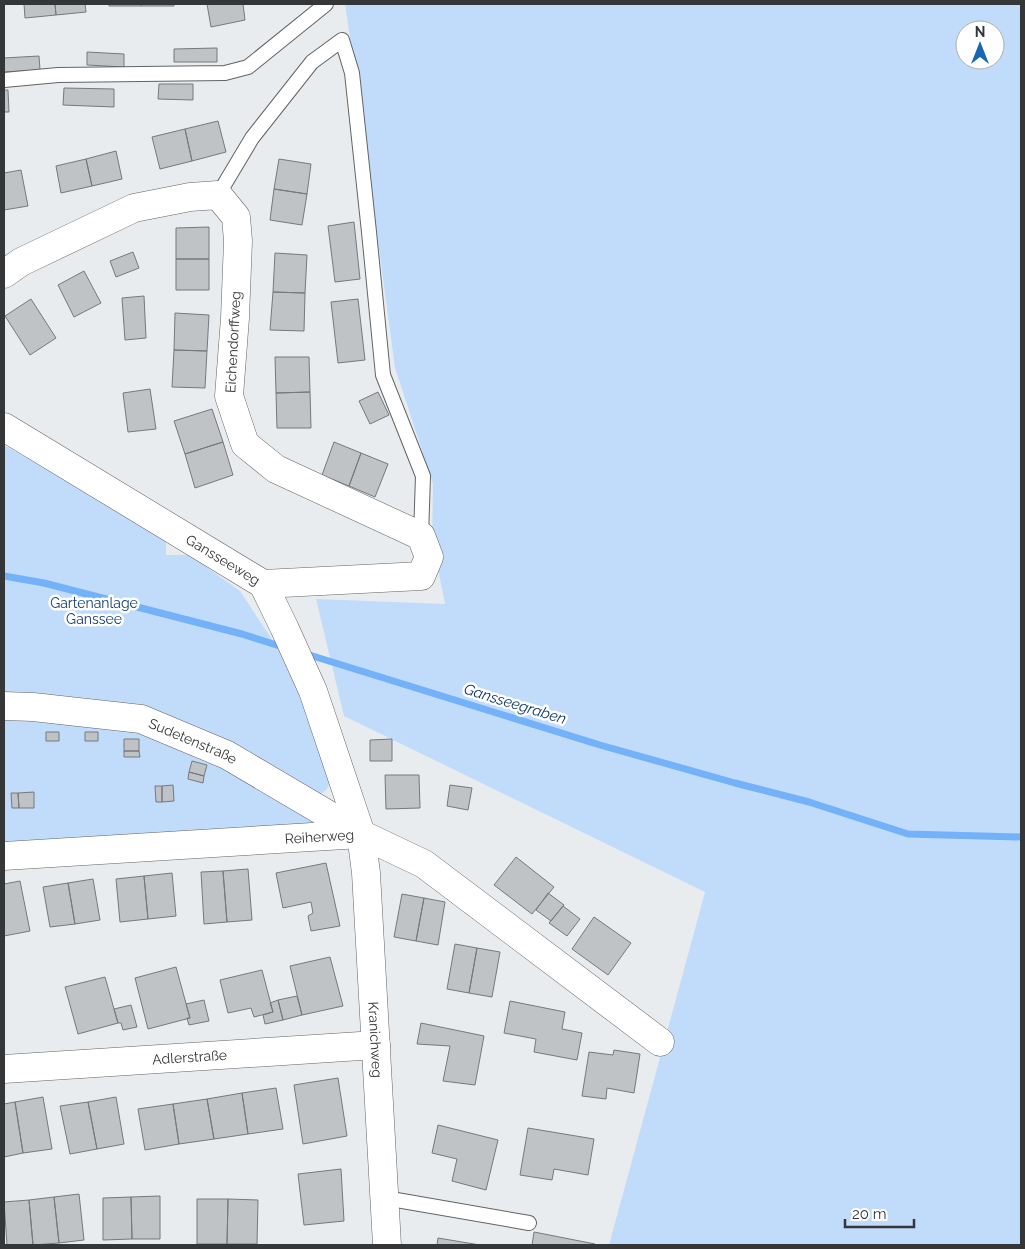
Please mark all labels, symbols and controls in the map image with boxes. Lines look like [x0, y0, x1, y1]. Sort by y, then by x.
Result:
north arrow [955, 20, 1005, 70]
text: N [975, 24, 985, 40]
street label: Eichendorffweg [222, 291, 244, 393]
street label: Gansseeweg [183, 531, 263, 588]
park label: Gartenanlage Ganssee [50, 595, 138, 627]
water label: Gansseegraben [462, 680, 568, 728]
street label: Sudetenstraße [146, 715, 240, 767]
street label: Reiherweg [284, 826, 355, 847]
street label: Kranichweg [365, 1001, 386, 1078]
street label: Adlerstraße [152, 1047, 227, 1067]
scale bar [845, 1196, 914, 1228]
text: 20 m [852, 1205, 887, 1223]

